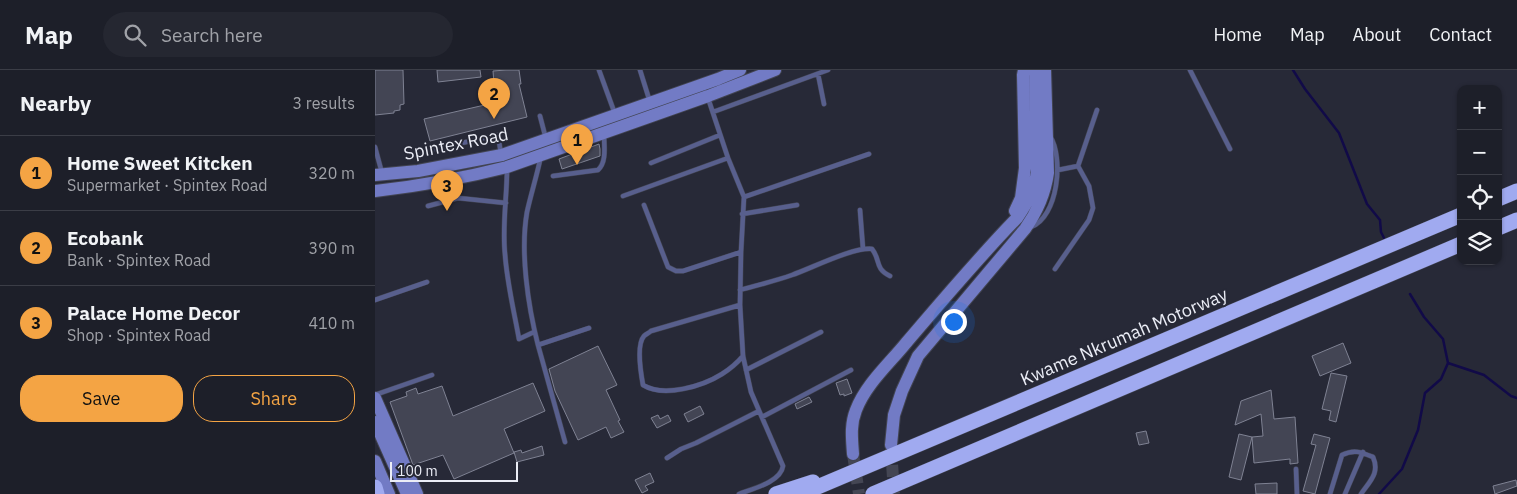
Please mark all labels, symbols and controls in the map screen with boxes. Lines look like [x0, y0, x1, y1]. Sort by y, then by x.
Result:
search box [103, 12, 453, 57]
text: Map [25, 19, 73, 51]
icon: search [121, 21, 149, 49]
text: Search here [161, 23, 263, 47]
text: Home [1214, 23, 1262, 46]
text: Map [1290, 23, 1325, 46]
text: About [1353, 23, 1401, 46]
text: Contact [1429, 23, 1492, 46]
pin: 2 [478, 78, 510, 119]
map controls [1457, 85, 1502, 265]
button: + [1457, 85, 1502, 130]
text: Nearby [20, 89, 91, 117]
text: 3 results [292, 93, 355, 113]
street label: Spintex Road [402, 122, 510, 165]
pin: 1 [561, 124, 593, 165]
button: − [1457, 130, 1502, 175]
text: Home Sweet Kitcken [67, 151, 253, 175]
text: 1 [31, 163, 41, 183]
text: 320 m [308, 163, 355, 183]
pin: 3 [431, 170, 463, 211]
text: Supermarket · Spintex Road [67, 175, 268, 195]
button: locate [1457, 175, 1502, 220]
button: layers [1457, 220, 1502, 265]
text: Ecobank [67, 226, 143, 250]
text: 2 [31, 238, 41, 258]
text: 390 m [308, 238, 355, 258]
text: Bank · Spintex Road [67, 250, 211, 270]
street label: Kwame Nkrumah Motorway [1017, 282, 1231, 391]
text: Palace Home Decor [67, 301, 240, 325]
your location [941, 309, 967, 335]
text: 3 [31, 313, 41, 333]
text: 410 m [308, 313, 355, 333]
text: Shop · Spintex Road [67, 325, 211, 345]
button: Save [20, 375, 183, 422]
button: Share [193, 375, 355, 422]
scale bar [390, 459, 517, 482]
text: 100 m [397, 462, 438, 480]

